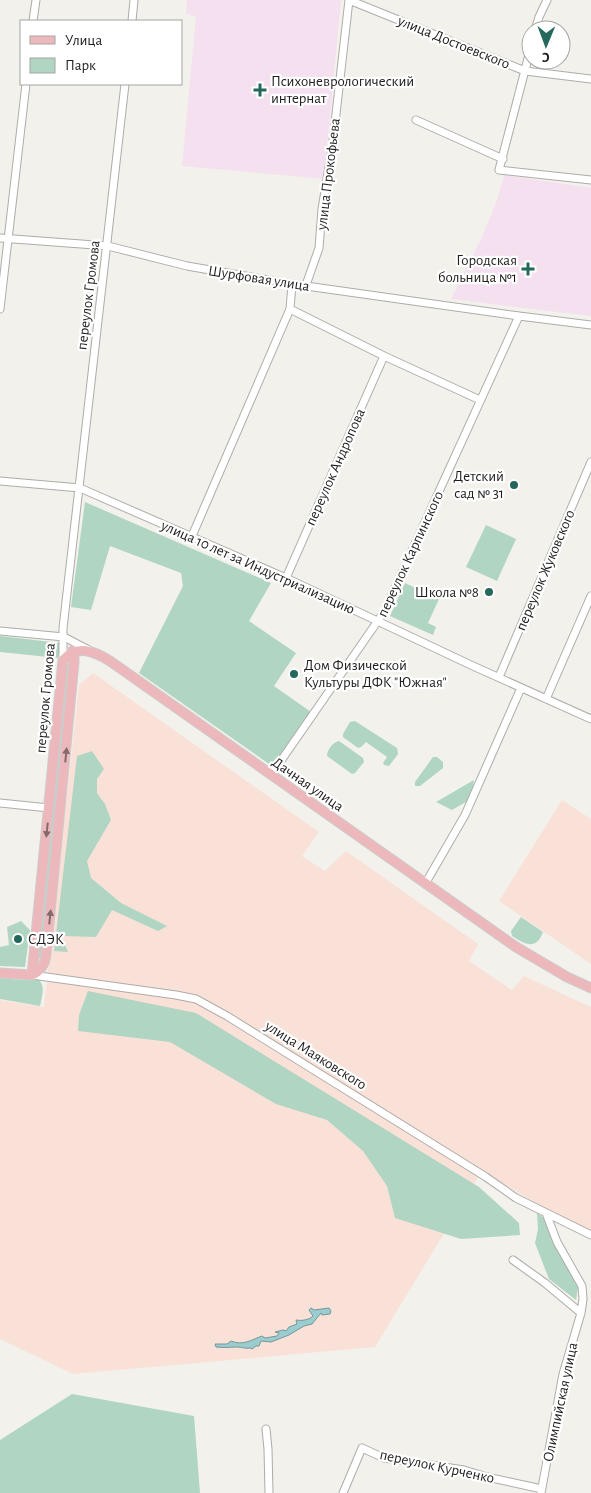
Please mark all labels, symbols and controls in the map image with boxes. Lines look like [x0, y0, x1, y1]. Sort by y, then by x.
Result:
street label: улица Достоевского [395, 13, 512, 72]
legend [20, 20, 182, 85]
north arrow [521, 20, 571, 70]
text: Улица [65, 33, 102, 48]
text: С [542, 50, 550, 64]
text: Парк [65, 58, 96, 73]
place label: Психоневрологический интернат [271, 74, 414, 106]
marker: Психоневрологический интернат [253, 83, 267, 97]
street label: улица Прокофьева [314, 117, 343, 232]
street label: переулок Громова [74, 239, 103, 351]
place label: Городская больница №1 [438, 253, 517, 285]
marker: Городская больница №1 [521, 262, 535, 276]
street label: Шурфовая улица [207, 263, 311, 294]
street label: переулок Андропова [303, 406, 368, 528]
place label: Детский сад № 31 [454, 469, 504, 501]
marker: Детский сад № 31 [508, 479, 520, 491]
street label: переулок Карпинского [375, 489, 446, 619]
street label: переулок Жуковского [513, 508, 578, 633]
street label: улица 10 лет за Индустриализацию [158, 517, 357, 617]
place label: Школа №8 [415, 585, 479, 600]
marker: Школа №8 [483, 586, 495, 598]
street label: переулок Громова [33, 642, 58, 754]
place label: Дом Физической Культуры ДФК "Южная" [304, 658, 447, 690]
marker: Дом Физической Культуры ДФК "Южная" [288, 668, 300, 680]
one-way arrow [62, 747, 70, 763]
street label: Дачная улица [269, 754, 346, 815]
one-way arrow [42, 822, 50, 838]
one-way arrow [46, 909, 54, 925]
place label: СДЭК [28, 932, 64, 947]
marker: СДЭК [12, 933, 24, 945]
street label: улица Маяковского [262, 1018, 369, 1093]
street label: Олимпийская улица [541, 1341, 580, 1463]
street label: переулок Курченко [378, 1447, 496, 1486]

